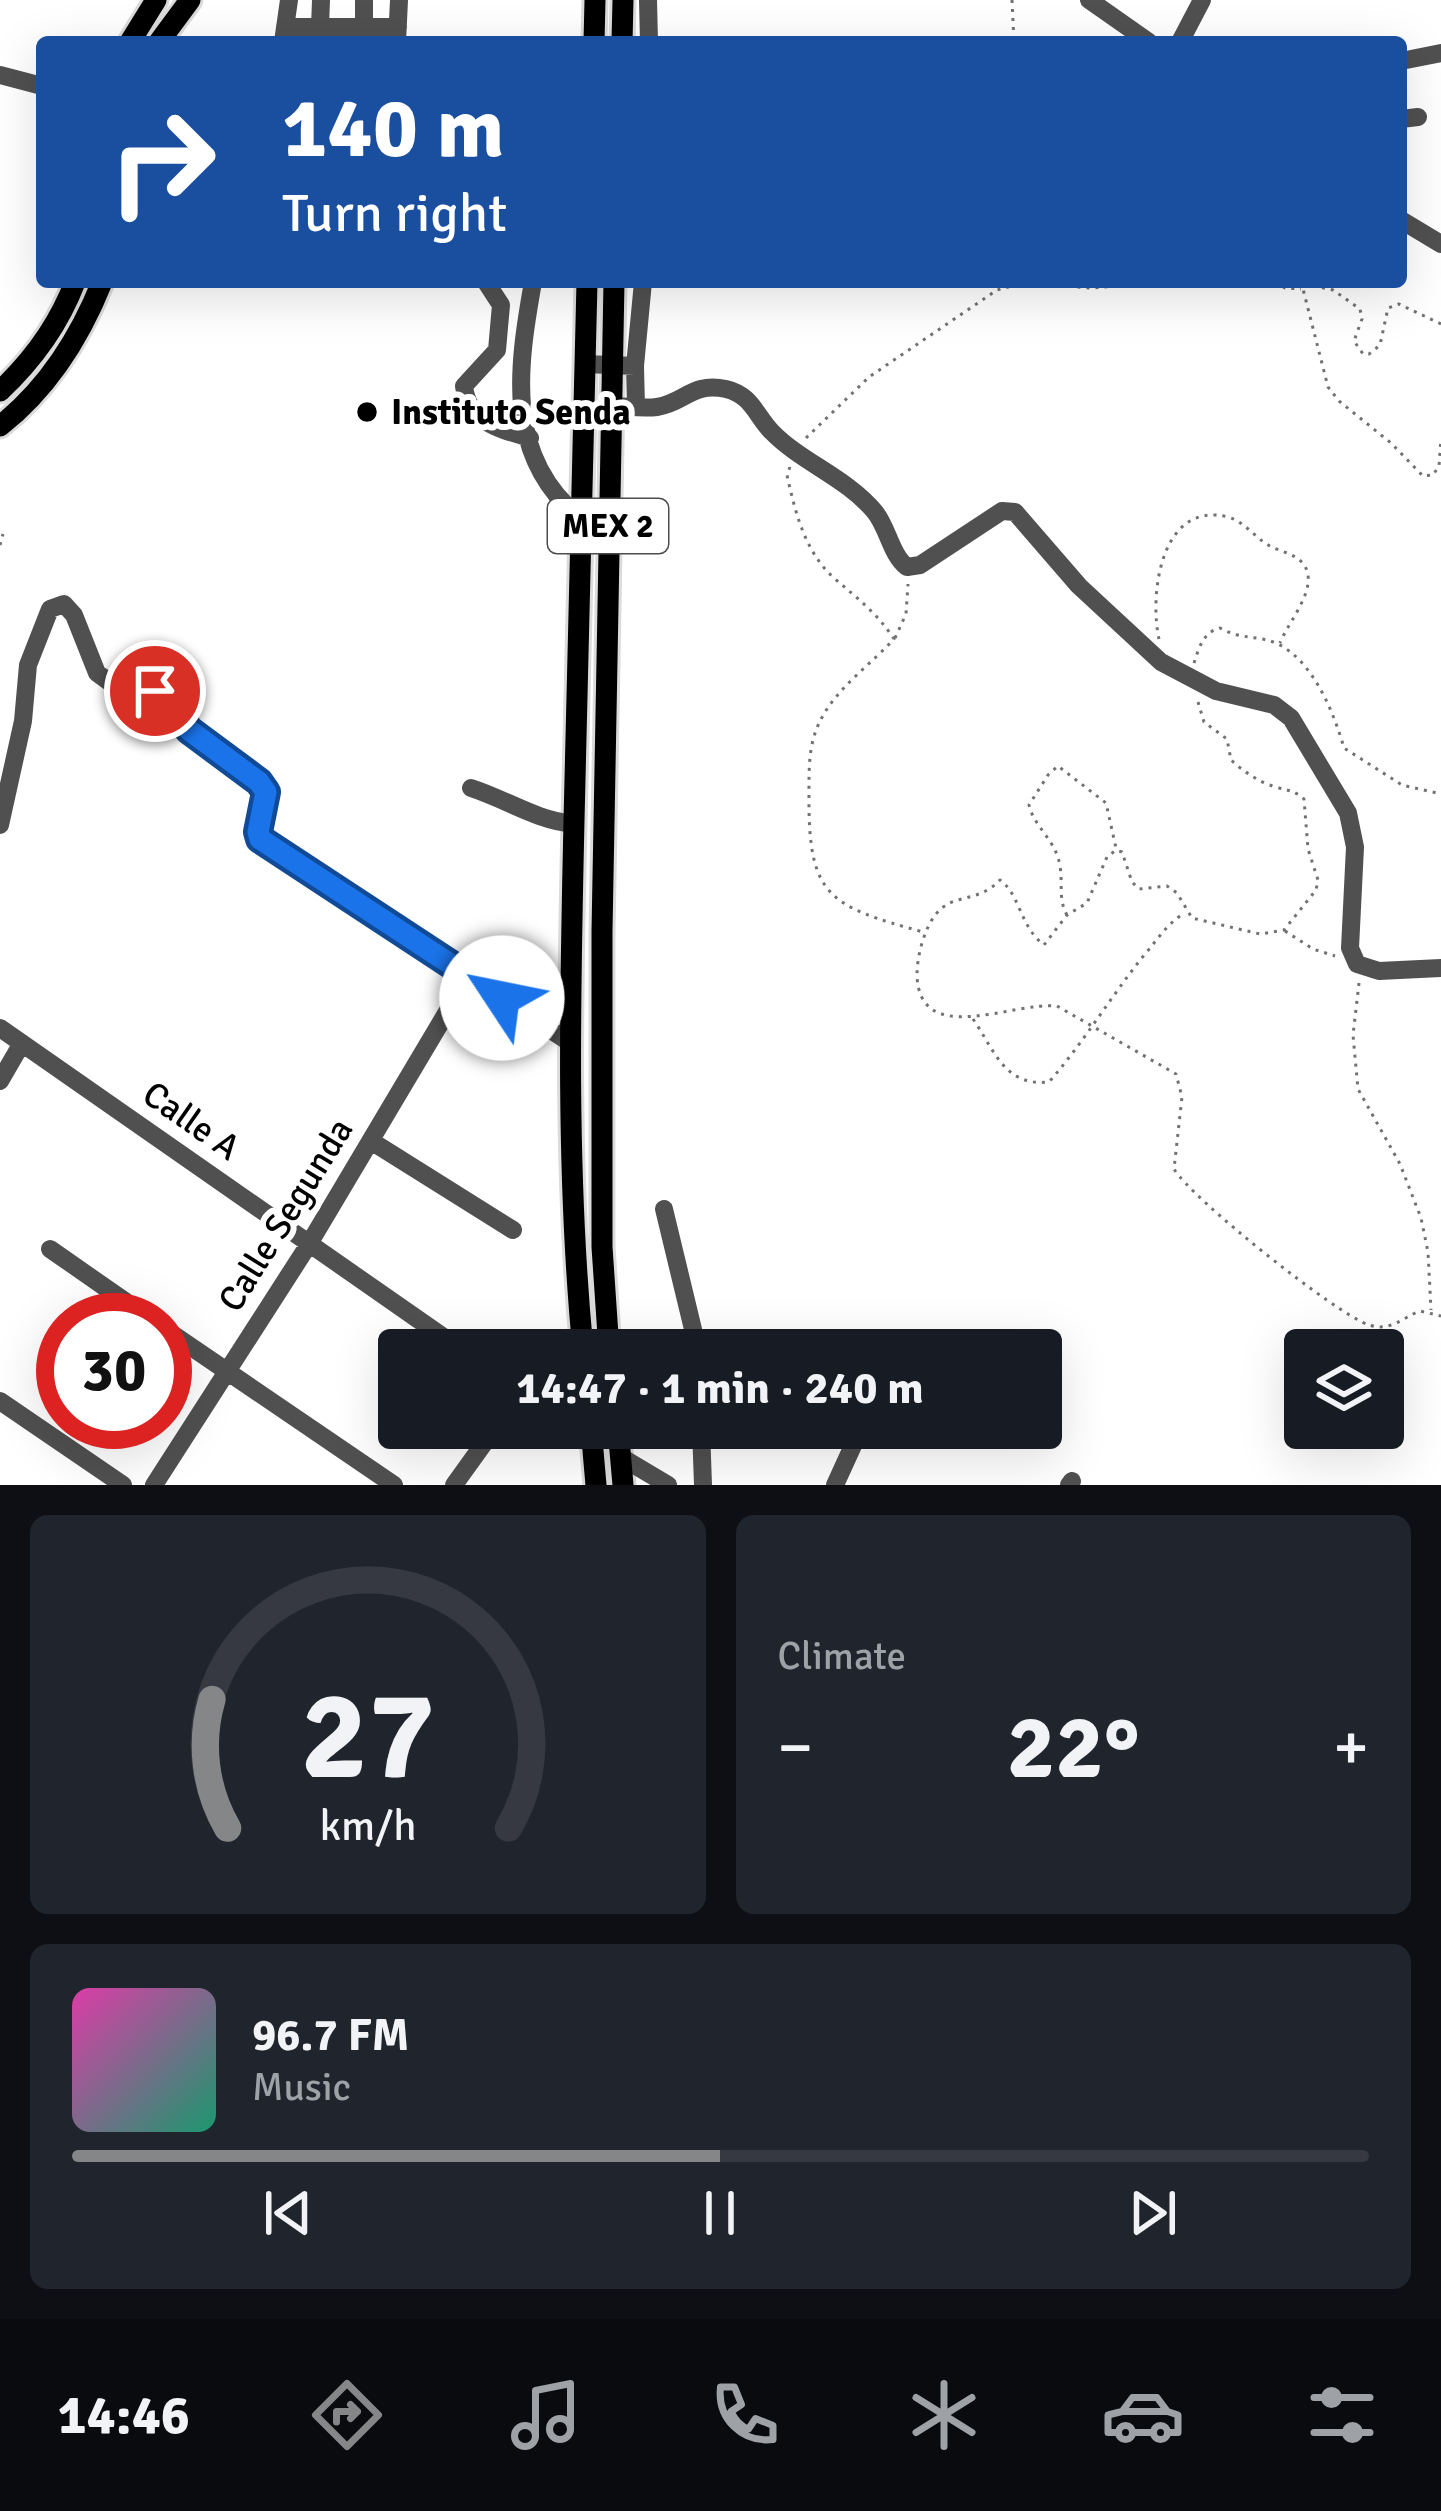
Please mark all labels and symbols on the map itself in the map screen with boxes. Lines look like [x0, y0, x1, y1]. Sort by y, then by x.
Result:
place label: Instituto Senda [391, 390, 631, 435]
marker: Instituto Senda [354, 399, 380, 425]
road number: MEX 2 [548, 499, 668, 553]
pin [104, 640, 206, 742]
position arrow [439, 935, 565, 1061]
street label: Calle A [134, 1072, 248, 1170]
street label: Calle Segunda [209, 1110, 363, 1320]
speed limit sign: 30 [36, 1293, 192, 1449]

